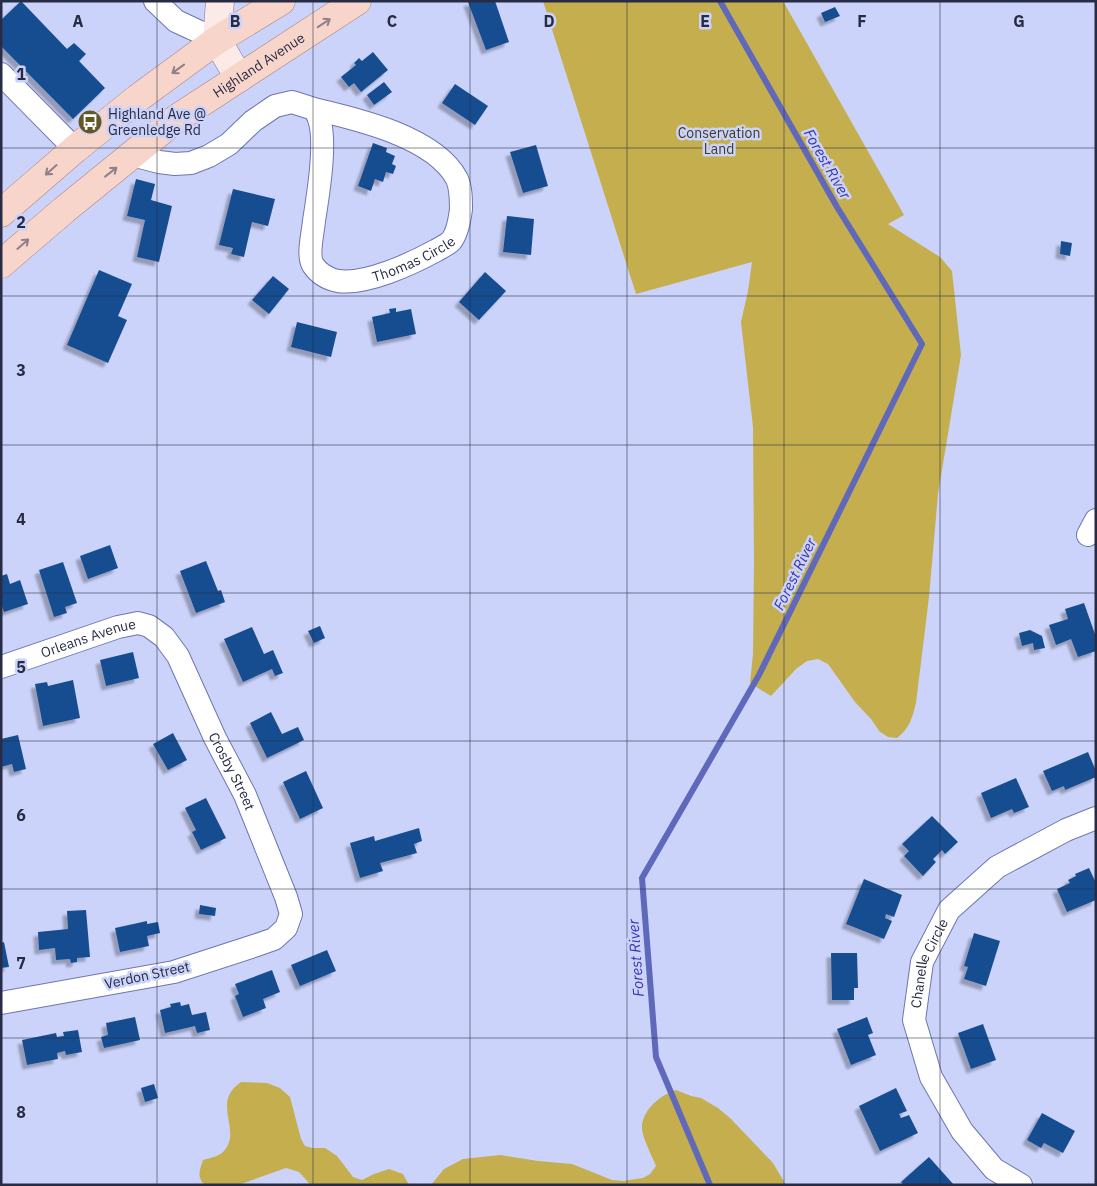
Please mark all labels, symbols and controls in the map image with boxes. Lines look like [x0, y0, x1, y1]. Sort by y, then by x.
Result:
text: A [73, 11, 84, 31]
text: B [230, 11, 241, 31]
text: C [387, 11, 397, 31]
text: D [543, 11, 555, 31]
text: E [700, 11, 710, 31]
text: F [857, 11, 867, 31]
text: G [1013, 11, 1025, 31]
one-way arrow [316, 17, 330, 27]
street label: Highland Avenue [209, 28, 308, 102]
text: 1 [16, 64, 26, 84]
one-way arrow [171, 64, 185, 74]
place label: Highland Ave @ Greenledge Rd [108, 105, 206, 139]
bus stop icon: Highland Ave @ Greenledge Rd [77, 109, 103, 135]
park label: Conservation Land [678, 124, 760, 158]
water label: Forest River [800, 125, 855, 203]
one-way arrow [45, 164, 58, 176]
one-way arrow [104, 167, 117, 178]
text: 2 [16, 212, 26, 232]
street label: Thomas Circle [370, 232, 459, 286]
one-way arrow [17, 238, 30, 250]
text: 3 [16, 360, 26, 380]
text: 4 [16, 509, 26, 529]
water label: Forest River [769, 534, 820, 613]
street label: Orleans Avenue [38, 615, 138, 662]
text: 5 [16, 657, 26, 677]
street label: Crosby Street [205, 730, 259, 813]
text: 6 [16, 805, 26, 825]
street label: Chanelle Circle [907, 915, 952, 1009]
water label: Forest River [623, 918, 648, 997]
text: 7 [16, 953, 26, 973]
street label: Verdon Street [103, 957, 191, 993]
text: 8 [16, 1102, 26, 1122]

